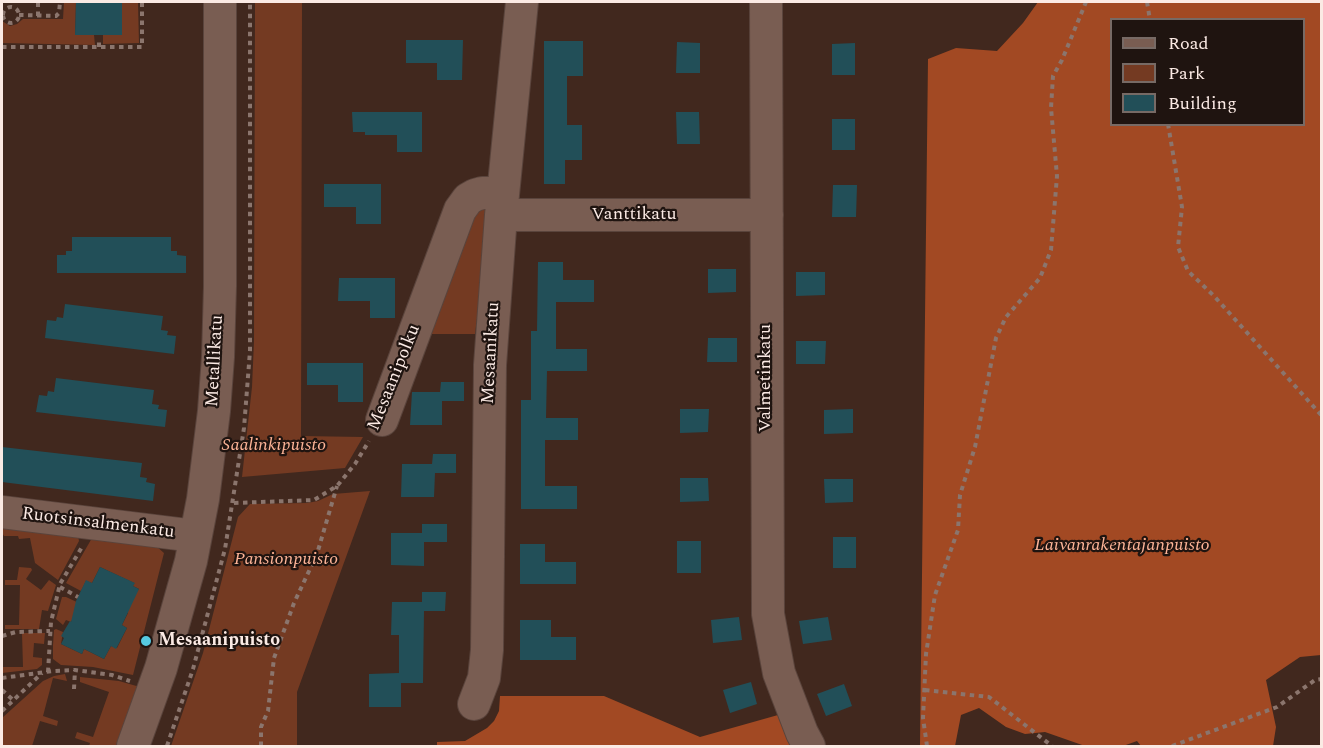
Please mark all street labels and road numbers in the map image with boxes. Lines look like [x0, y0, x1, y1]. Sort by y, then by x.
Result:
street label: Vanttikatu [591, 204, 677, 226]
street label: Mesaanikatu [479, 301, 505, 405]
street label: Metallikatu [203, 314, 229, 408]
street label: Mesaanipolku [364, 322, 426, 434]
street label: Valmetinkatu [755, 324, 777, 432]
street label: Ruotsinsalmenkatu [21, 504, 175, 544]

